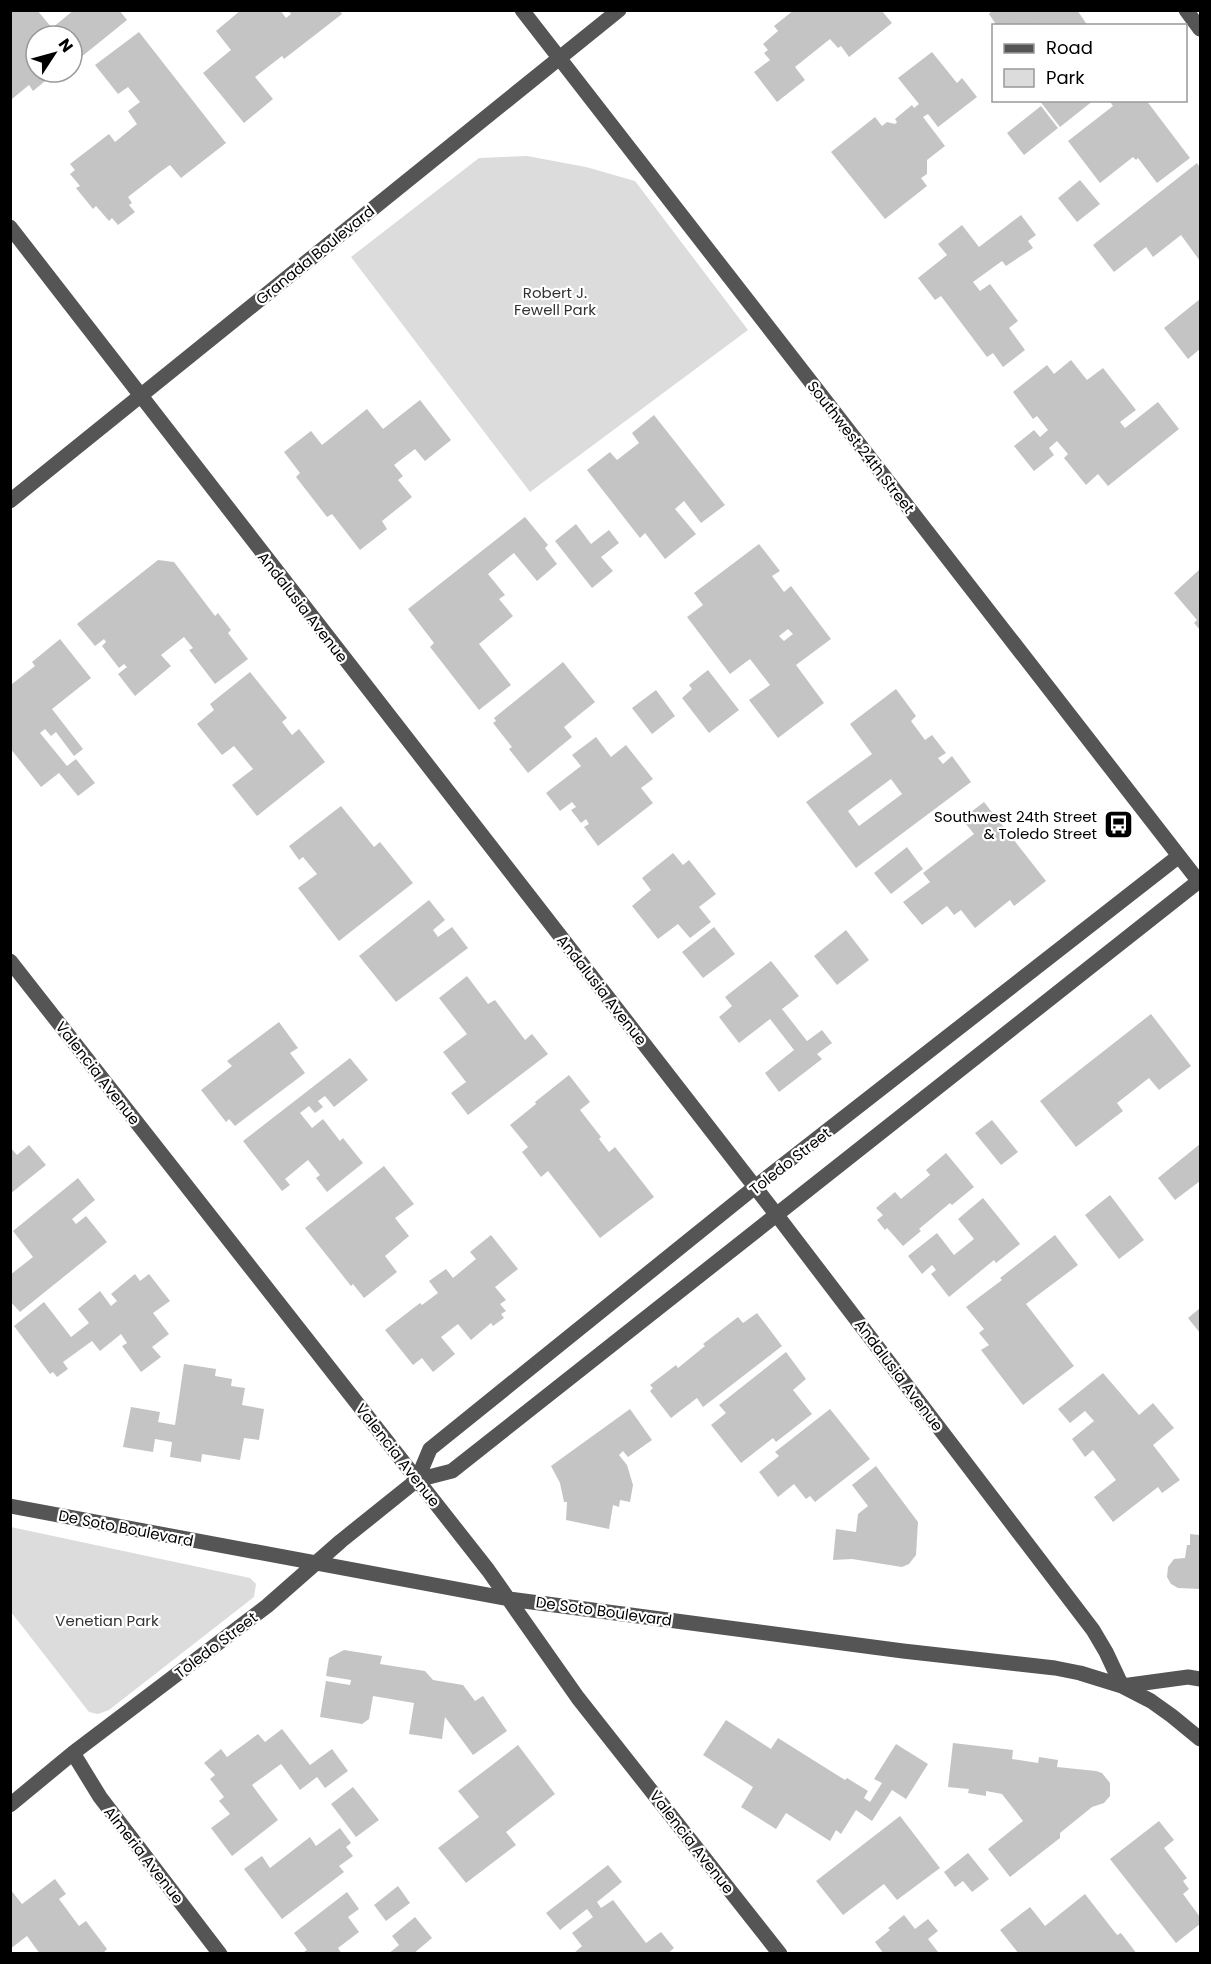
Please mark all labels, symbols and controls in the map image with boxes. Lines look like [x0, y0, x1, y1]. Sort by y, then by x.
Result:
north arrow [24, 24, 84, 84]
legend [992, 24, 1187, 102]
text: N [53, 34, 79, 57]
text: Road [1046, 35, 1093, 60]
text: Park [1046, 65, 1085, 90]
street label: Granada Boulevard [251, 201, 379, 309]
park label: Robert J. Fewell Park [514, 282, 596, 320]
street label: Southwest 24th Street [803, 376, 919, 518]
street label: Andalusia Avenue [253, 547, 353, 667]
place label: Southwest 24th Street & Toledo Street [934, 806, 1097, 844]
bus stop icon: Southwest 24th Street & Toledo Street [1102, 809, 1134, 841]
street label: Andalusia Avenue [552, 930, 652, 1050]
street label: Valencia Avenue [51, 1017, 145, 1129]
street label: Toledo Street [745, 1122, 835, 1200]
street label: Andalusia Avenue [850, 1315, 948, 1435]
street label: Valencia Avenue [351, 1399, 445, 1511]
street label: De Soto Boulevard [57, 1505, 195, 1551]
street label: De Soto Boulevard [535, 1591, 673, 1631]
street label: Toledo Street [170, 1607, 262, 1683]
park label: Venetian Park [55, 1610, 159, 1631]
street label: Valencia Avenue [645, 1786, 739, 1898]
street label: Almeria Avenue [99, 1802, 189, 1908]

